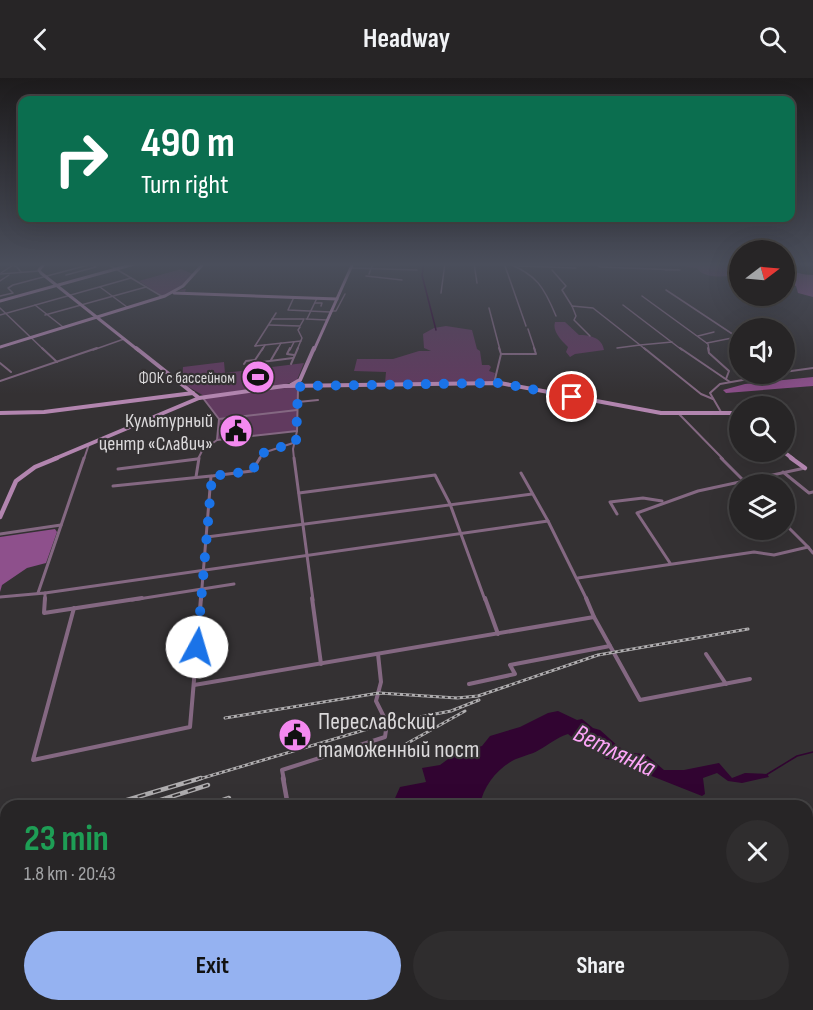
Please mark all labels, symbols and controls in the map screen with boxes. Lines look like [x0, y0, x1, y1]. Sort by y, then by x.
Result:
icon: back [24, 23, 57, 56]
text: Headway [363, 23, 450, 55]
icon: search [756, 23, 789, 56]
text: 490 m [141, 118, 235, 169]
icon: right [42, 120, 120, 198]
text: Turn right [141, 169, 228, 201]
north arrow [729, 240, 795, 306]
map controls [729, 240, 795, 540]
button: sound [729, 318, 795, 384]
sports icon: ФОК с бассейном [240, 359, 276, 395]
place label: ФОК с бассейном [139, 369, 235, 388]
pin [546, 371, 597, 422]
icon: arrive [555, 380, 588, 413]
button: search [729, 396, 795, 462]
place label: Культурный центр «Славич» [99, 409, 213, 456]
public building icon: Культурный центр «Славич» [218, 413, 254, 449]
button: layers [729, 474, 795, 540]
position arrow [165, 615, 229, 679]
place label: Переславский таможенный пост [318, 707, 479, 764]
public building icon: Переславский таможенный пост [277, 717, 313, 753]
water label: Ветлянка [568, 718, 661, 785]
text: 23 min [24, 818, 109, 861]
button: close [726, 820, 789, 883]
text: 1.8 km · 20:43 [24, 862, 116, 886]
button: Exit [24, 931, 401, 1000]
button: Share [413, 931, 789, 1000]

